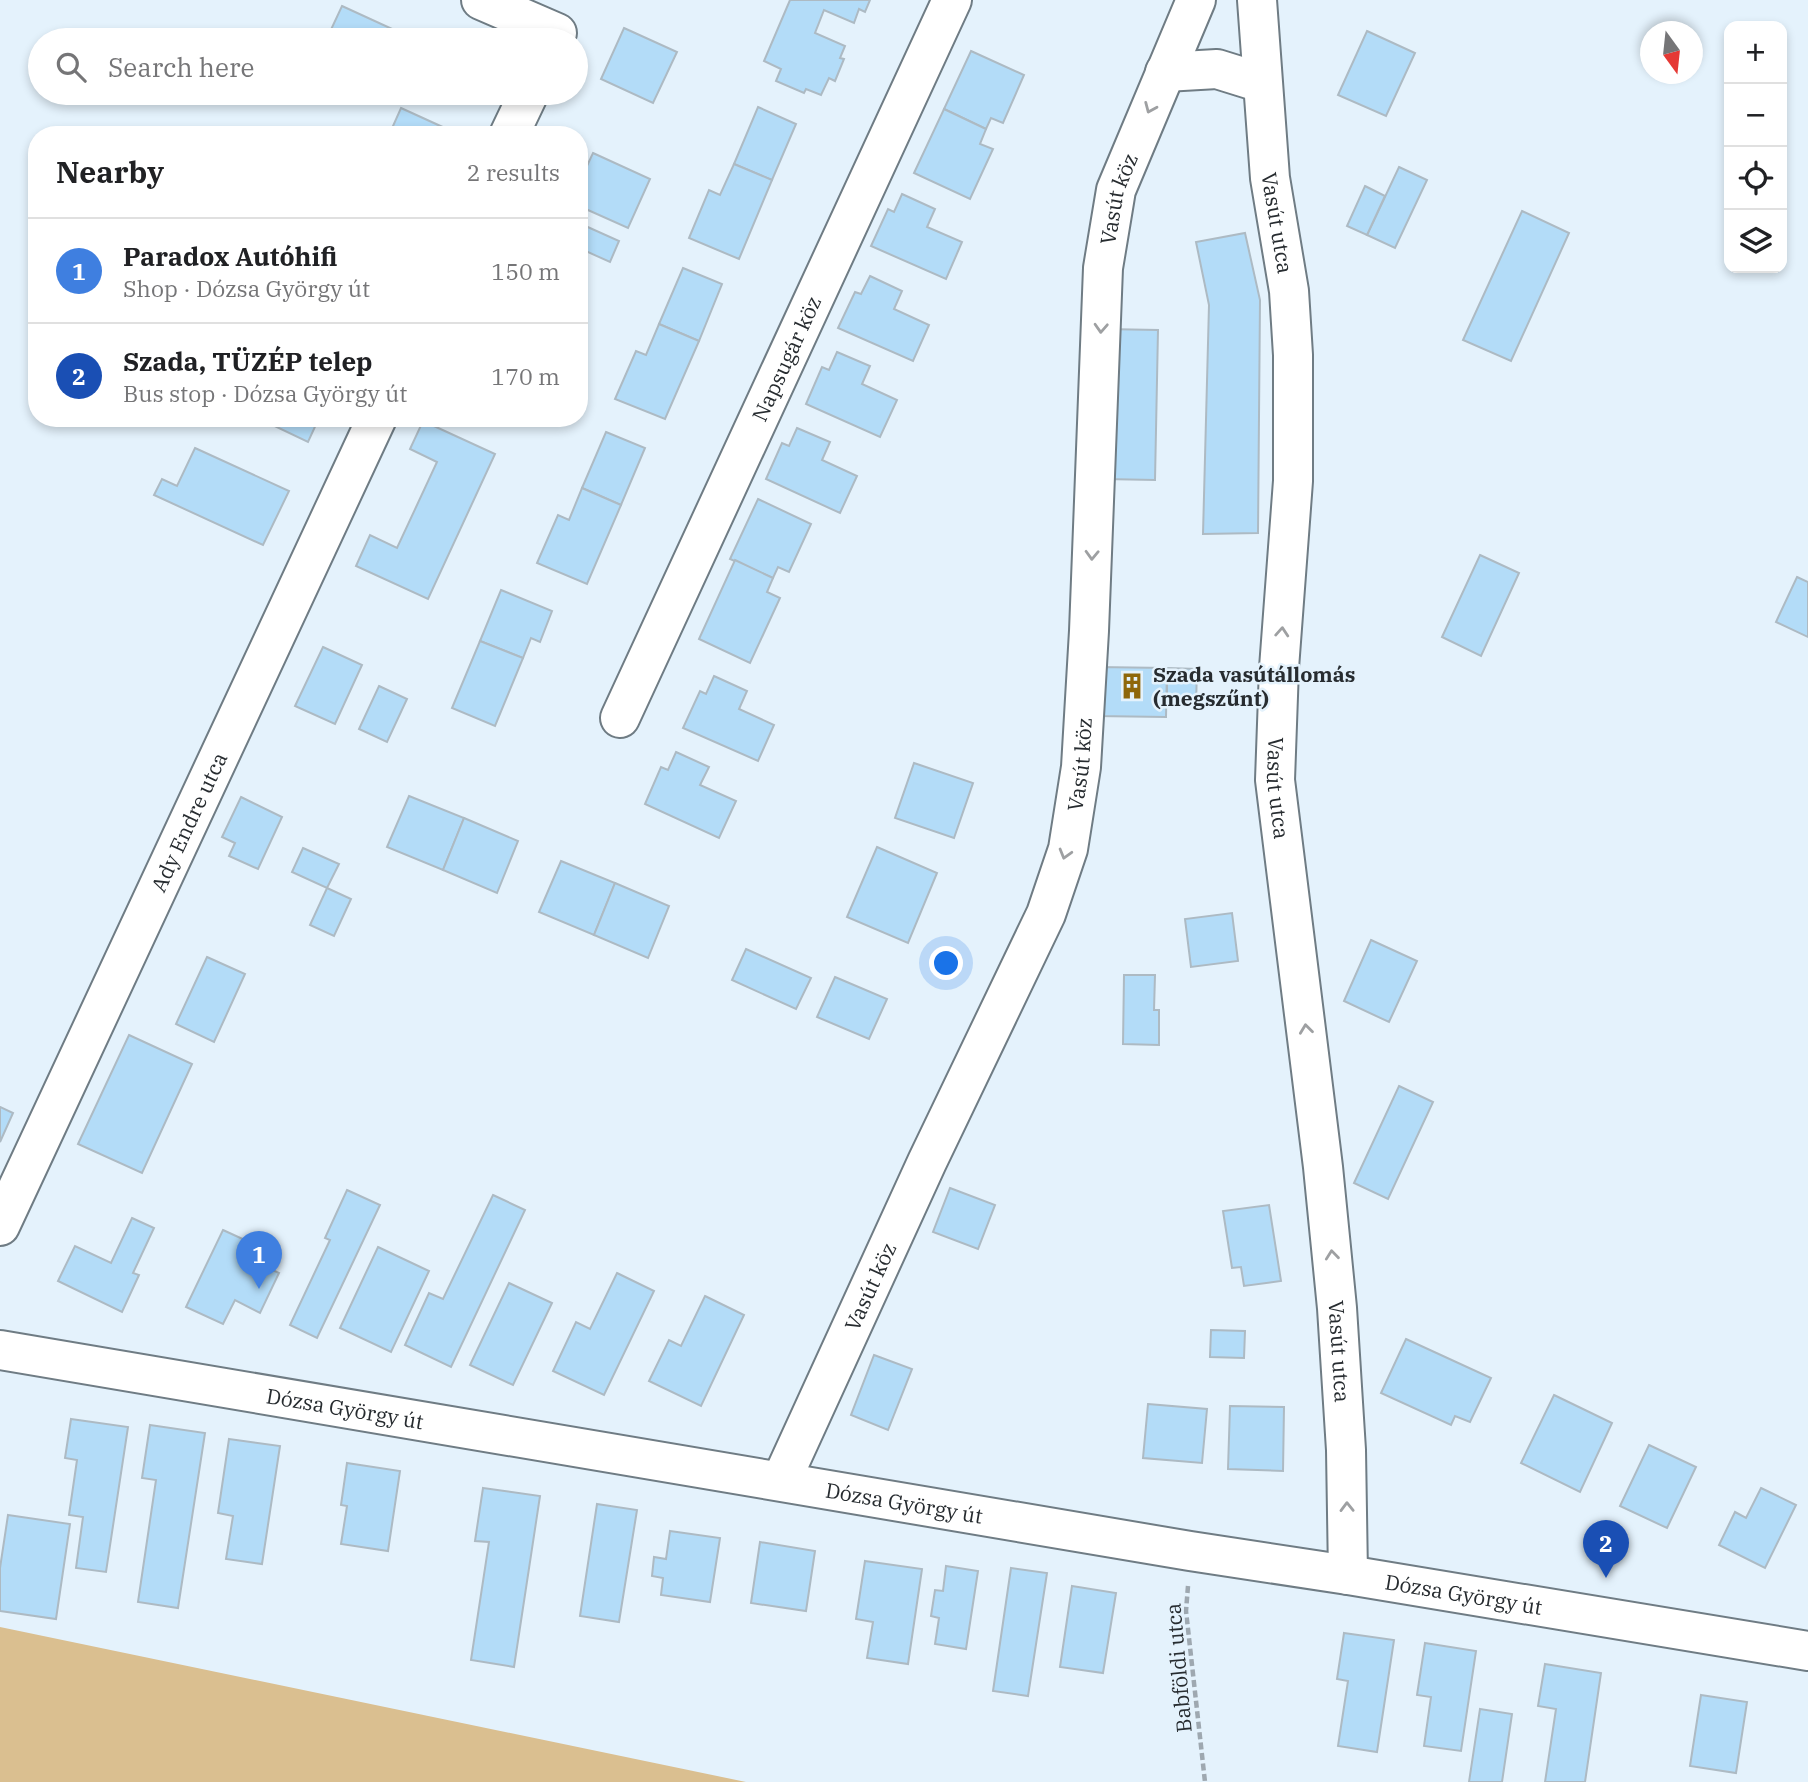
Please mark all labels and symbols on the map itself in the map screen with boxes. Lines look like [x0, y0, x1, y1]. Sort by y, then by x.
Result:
north arrow [1640, 21, 1703, 84]
one-way arrow [1145, 101, 1159, 113]
street label: Vasút köz [1093, 149, 1144, 247]
street label: Vasút utca [1255, 170, 1300, 276]
street label: Napsugár köz [745, 291, 827, 426]
one-way arrow [1093, 322, 1108, 333]
one-way arrow [1084, 550, 1099, 561]
one-way arrow [1274, 627, 1289, 638]
place label: Szada vasútállomás (megszűnt) [1153, 660, 1355, 712]
building icon: Szada vasútállomás (megszűnt) [1117, 671, 1147, 701]
street label: Vasút köz [1060, 717, 1098, 813]
street label: Vasút utca [1261, 737, 1296, 841]
street label: Ady Endre utca [144, 747, 233, 896]
one-way arrow [1059, 848, 1074, 860]
your location [929, 946, 963, 980]
one-way arrow [1298, 1023, 1313, 1035]
pin: 1 [236, 1231, 282, 1289]
street label: Vasút köz [838, 1238, 902, 1335]
one-way arrow [1325, 1249, 1340, 1260]
street label: Vasút utca [1322, 1299, 1357, 1403]
street label: Dózsa György út [264, 1381, 426, 1435]
street label: Dózsa György út [823, 1476, 985, 1530]
one-way arrow [1339, 1501, 1355, 1511]
pin: 2 [1583, 1520, 1629, 1578]
street label: Dózsa György út [1383, 1567, 1544, 1621]
street label: Babföldi utca [1158, 1602, 1198, 1734]

